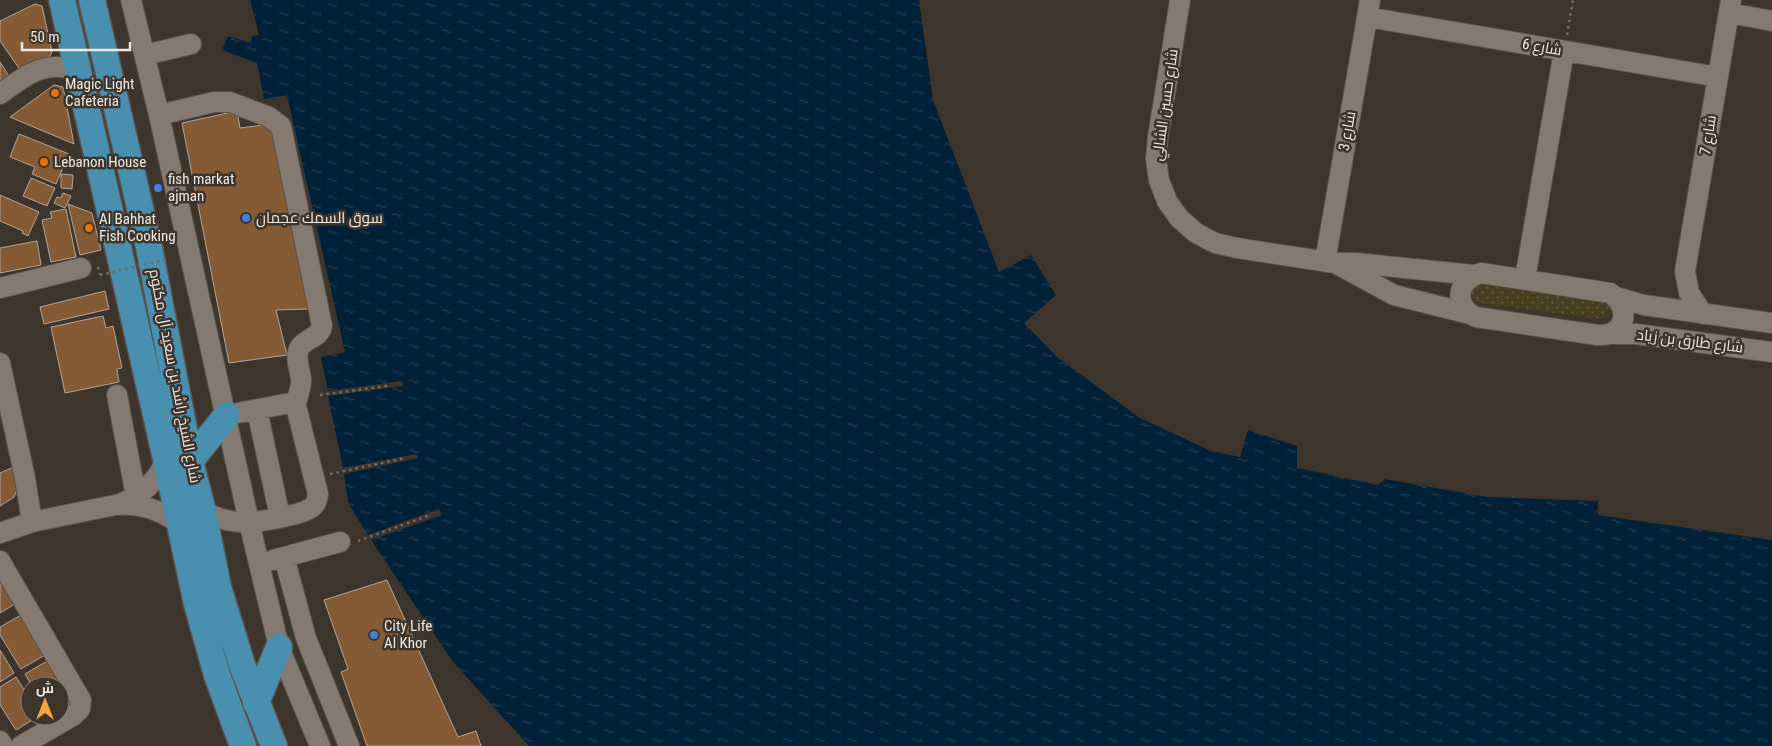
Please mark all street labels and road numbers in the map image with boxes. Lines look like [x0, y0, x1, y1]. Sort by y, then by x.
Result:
street label: شارع 6 [1520, 35, 1563, 61]
street label: شارع حسين الشالي [1148, 48, 1185, 163]
street label: شارع 3 [1335, 110, 1361, 153]
street label: شارع 7 [1696, 114, 1722, 156]
street label: شارع الشيخ راشد بن سعيد آل مكتوم [143, 267, 205, 485]
street label: شارع طارق بن زياد [1635, 326, 1744, 358]

